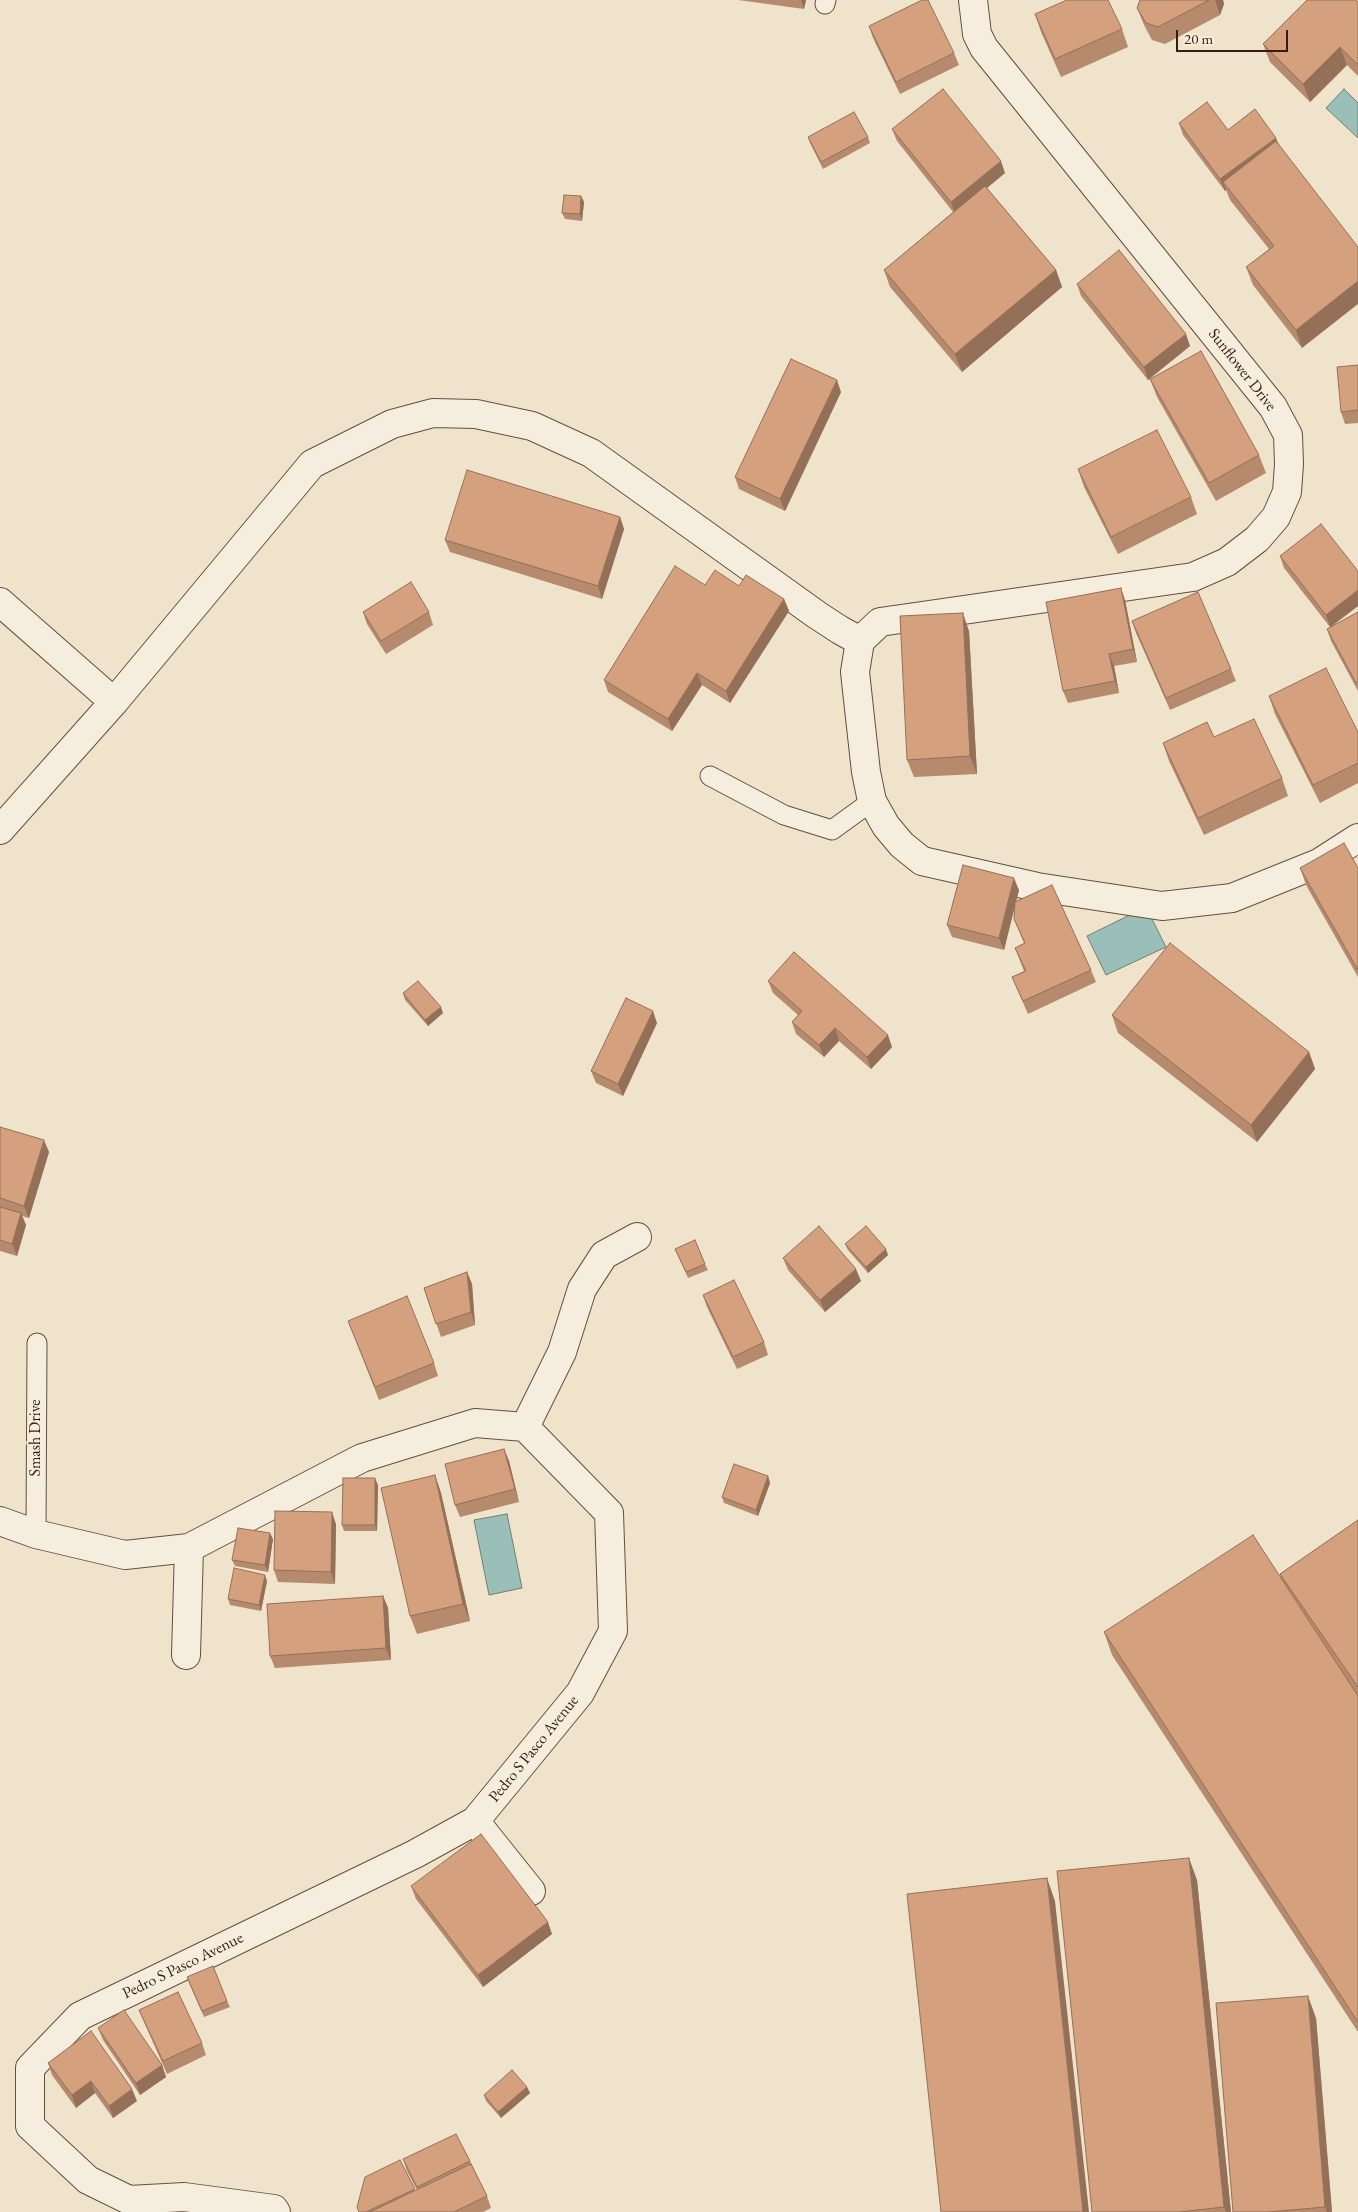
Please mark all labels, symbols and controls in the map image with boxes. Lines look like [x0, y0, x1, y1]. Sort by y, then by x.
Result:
scale bar [1178, 20, 1290, 52]
text: 20 m [1184, 29, 1213, 48]
street label: Sunflower Drive [1204, 325, 1280, 415]
street label: Smash Drive [26, 1399, 46, 1477]
street label: Pedro S Pasco Avenue [485, 1692, 583, 1806]
street label: Pedro S Pasco Avenue [119, 1928, 247, 2004]

